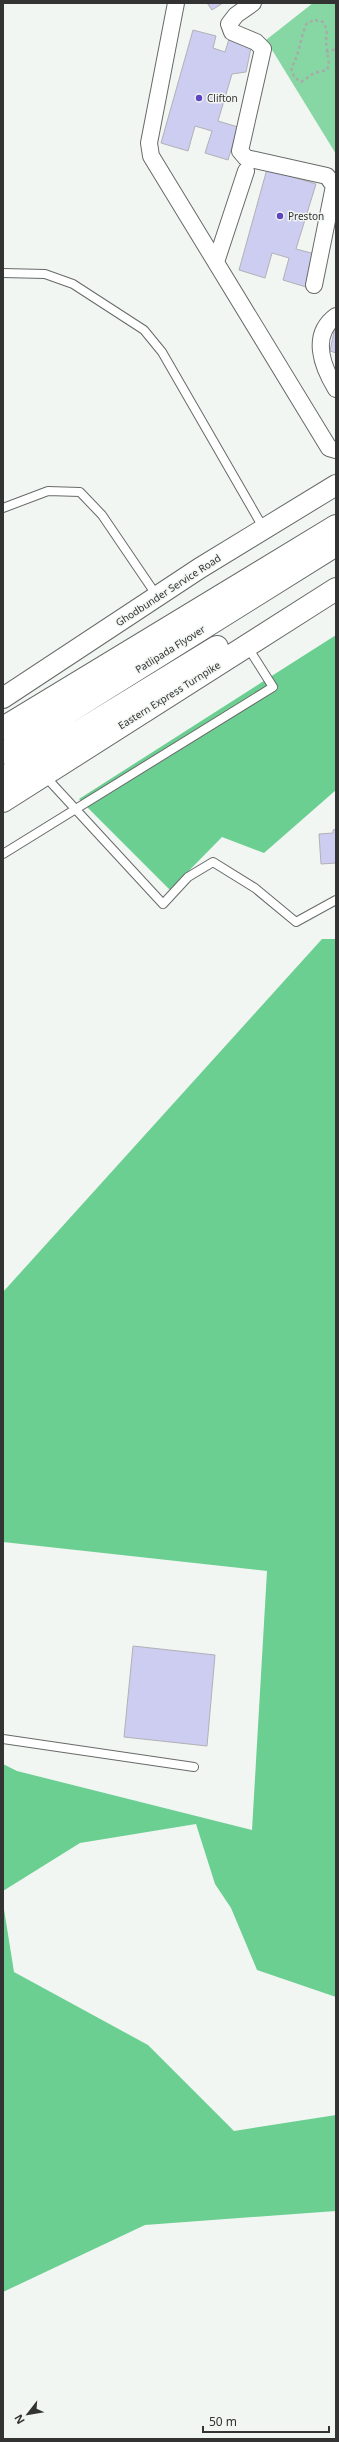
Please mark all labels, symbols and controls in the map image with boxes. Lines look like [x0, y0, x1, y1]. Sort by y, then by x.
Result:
place label: Clifton [207, 91, 238, 105]
marker: Clifton [194, 93, 204, 103]
place label: Preston [288, 209, 324, 223]
marker: Preston [275, 211, 285, 221]
street label: Ghodbunder Service Road [113, 551, 223, 629]
street label: Patlipada Flyover [132, 622, 208, 676]
street label: Eastern Express Turnpike [115, 658, 223, 732]
north arrow [8, 2394, 48, 2434]
scale bar [203, 2408, 329, 2434]
text: N [10, 2412, 28, 2427]
text: 50 m [209, 2413, 237, 2430]

